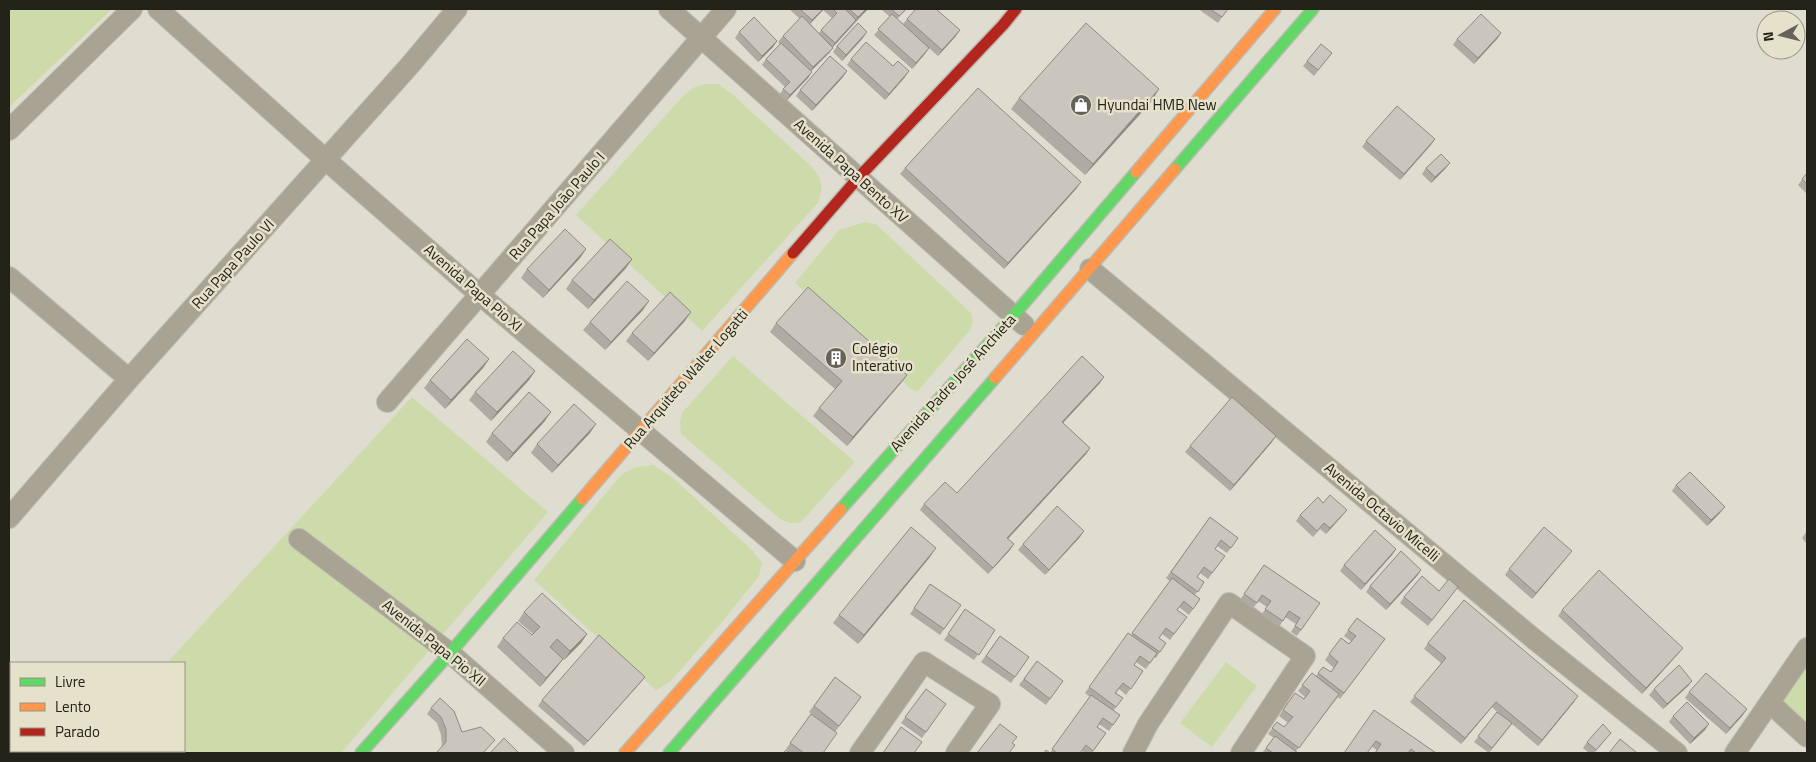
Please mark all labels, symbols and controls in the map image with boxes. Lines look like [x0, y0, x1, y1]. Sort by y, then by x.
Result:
north arrow [1756, 10, 1806, 60]
text: N [1757, 31, 1779, 43]
shop icon: Hyundai HMB New [1069, 93, 1093, 117]
place label: Hyundai HMB New [1097, 93, 1217, 116]
street label: Avenida Papa Bento XV [789, 113, 914, 228]
street label: Rua Papa João Paulo I [503, 147, 610, 265]
street label: Rua Papa Paulo VI [186, 213, 279, 314]
street label: Avenida Papa Pio XI [419, 238, 528, 337]
street label: Rua Arquiteto Walter Logatti [618, 303, 753, 454]
street label: Avenida Padre José Anchieta [884, 308, 1021, 457]
place label: Colégio Interativo [852, 337, 913, 377]
building icon: Colégio Interativo [824, 346, 848, 370]
street label: Avenida Octavio Micelli [1320, 456, 1445, 567]
street label: Avenida Papa Pio XII [377, 594, 491, 692]
legend [10, 662, 185, 752]
text: Livre [55, 670, 85, 693]
text: Lento [55, 695, 91, 718]
text: Parado [55, 720, 100, 743]

